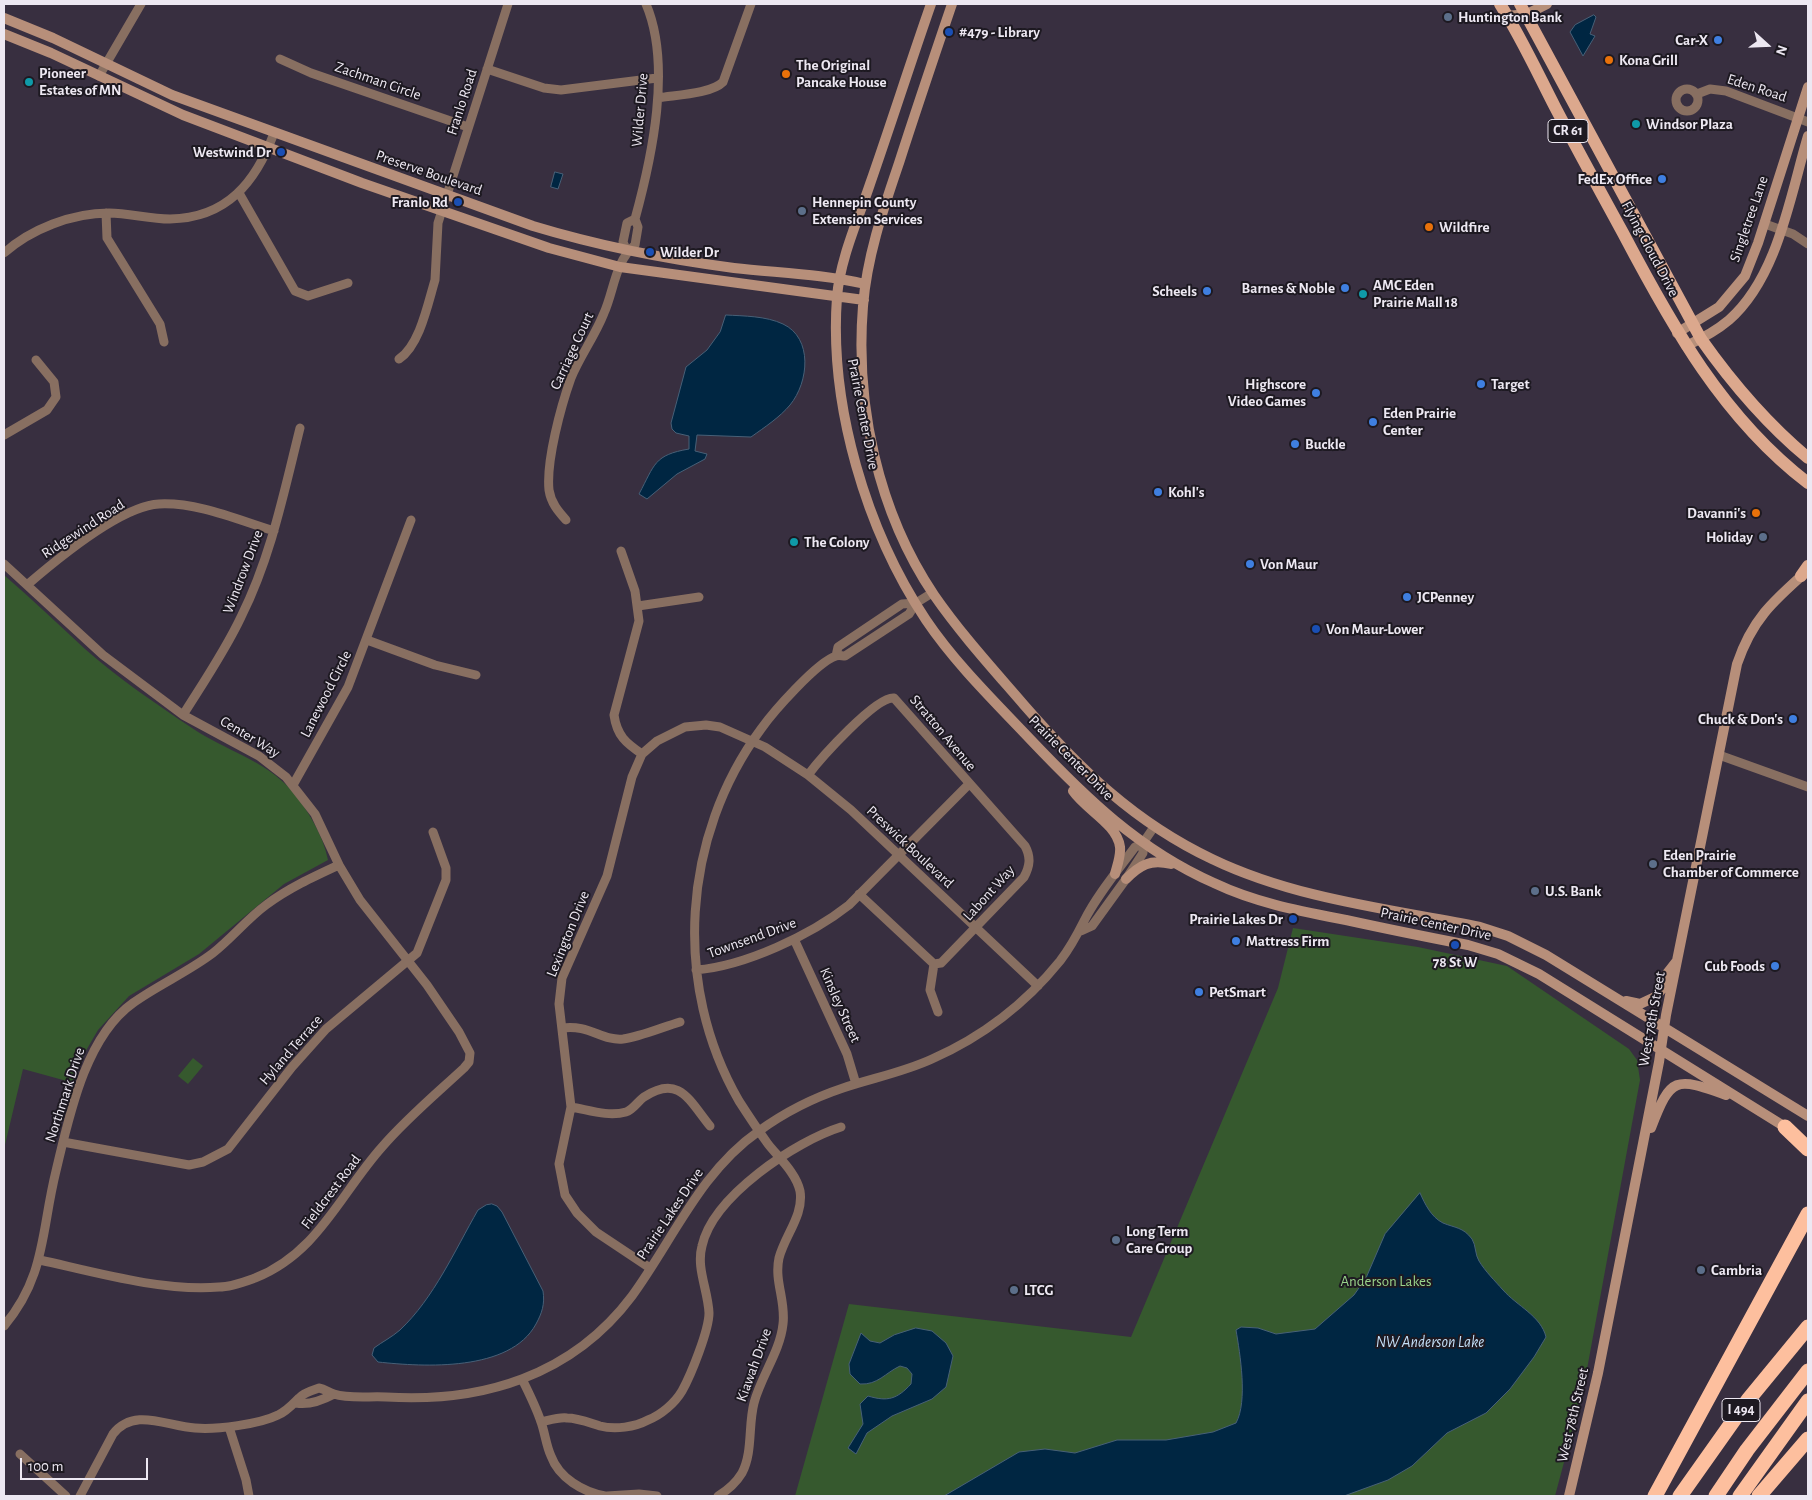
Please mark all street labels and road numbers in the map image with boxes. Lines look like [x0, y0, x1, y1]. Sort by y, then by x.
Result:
street label: Zachman Circle [333, 58, 423, 104]
street label: Franlo Road [443, 67, 481, 137]
street label: Eden Road [1725, 70, 1789, 106]
street label: Wilder Drive [628, 72, 652, 148]
road number: CR 61 [1548, 120, 1588, 142]
street label: Preserve Boulevard [373, 146, 485, 200]
street label: Singletree Lane [1726, 174, 1772, 264]
street label: Flying Cloud Drive [1617, 198, 1683, 300]
street label: Carriage Court [546, 309, 598, 393]
street label: Prairie Center Drive [843, 357, 883, 471]
street label: Ridgewind Road [38, 495, 128, 563]
street label: Windrow Drive [219, 528, 267, 616]
street label: Lanewood Circle [296, 647, 356, 741]
street label: Stratton Avenue [906, 691, 980, 775]
street label: Center Way [217, 712, 283, 762]
street label: Prairie Center Drive [1025, 712, 1117, 804]
street label: Preswick Boulevard [863, 802, 957, 892]
street label: Labont Way [959, 861, 1019, 925]
street label: Lexington Drive [543, 888, 593, 980]
street label: Prairie Center Drive [1379, 903, 1493, 945]
street label: Townsend Drive [705, 914, 799, 962]
street label: Kinsley Street [816, 965, 864, 1045]
street label: West 78th Street [1635, 970, 1669, 1068]
street label: Hyland Terrace [256, 1011, 326, 1089]
street label: Northmark Drive [41, 1045, 89, 1145]
street label: Fieldcrest Road [297, 1151, 365, 1233]
street label: Prairie Lakes Drive [633, 1165, 707, 1263]
street label: Kiawah Drive [732, 1326, 776, 1404]
street label: West 78th Street [1553, 1366, 1593, 1464]
road number: I 494 [1722, 1398, 1760, 1422]

